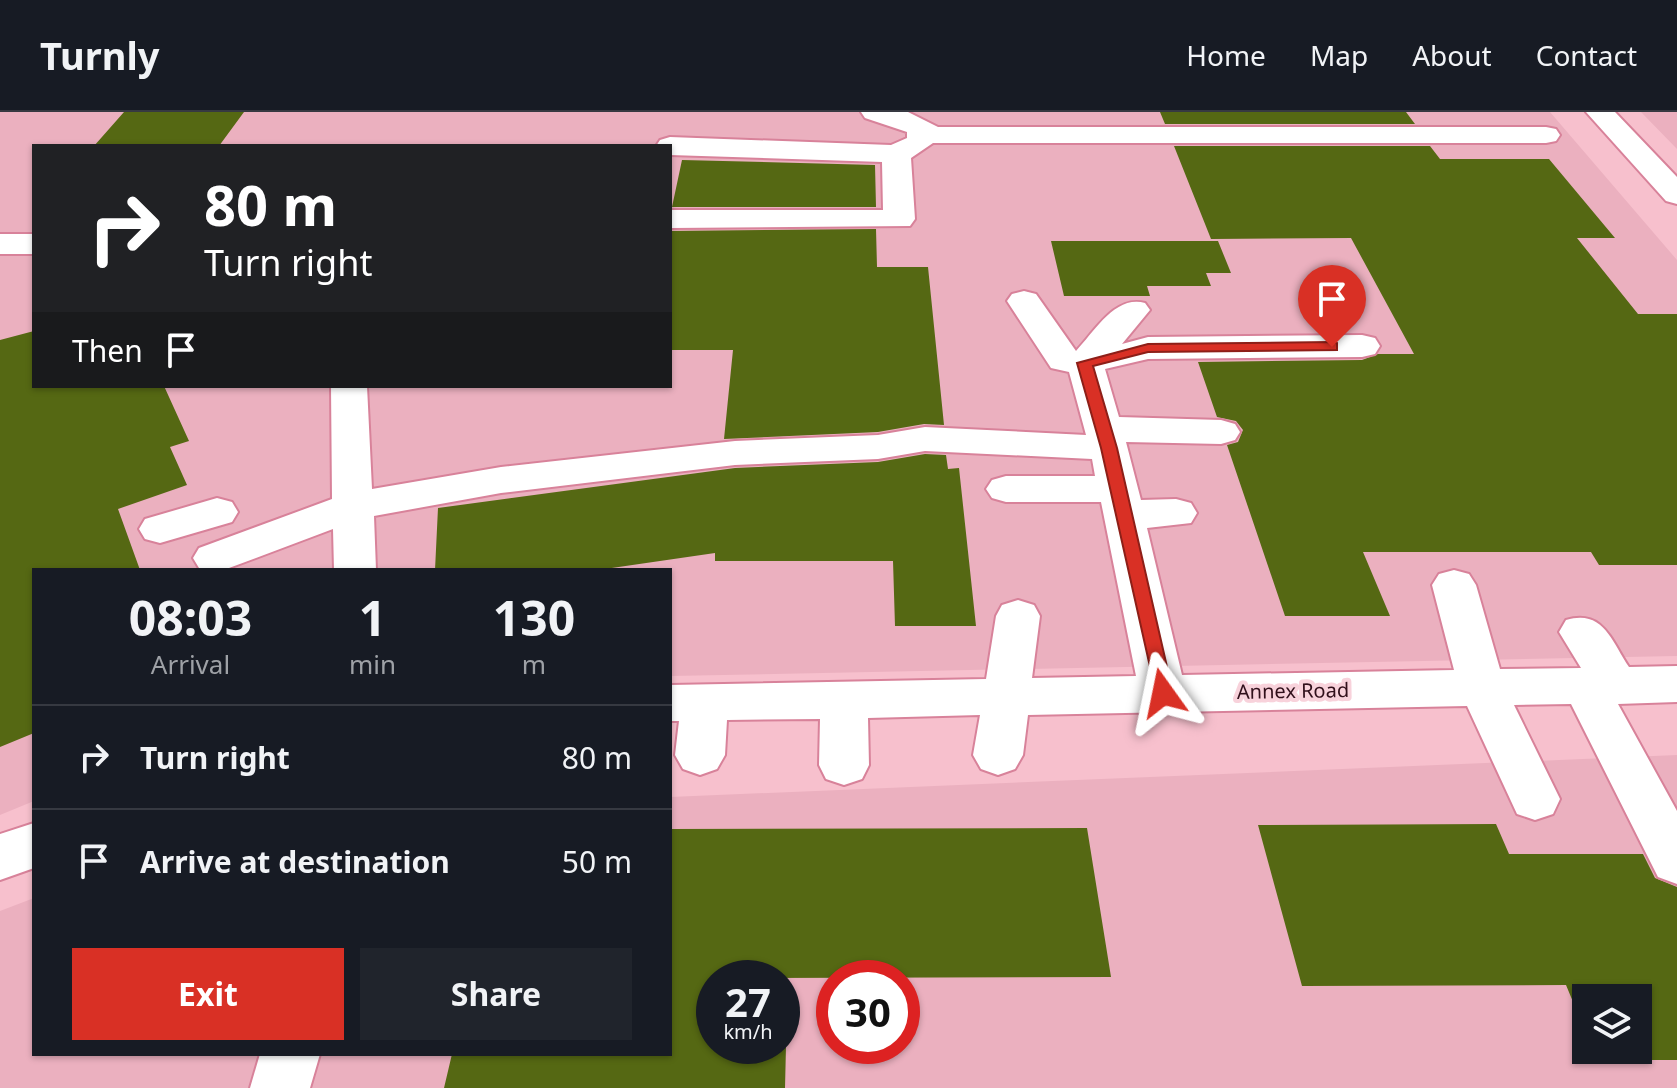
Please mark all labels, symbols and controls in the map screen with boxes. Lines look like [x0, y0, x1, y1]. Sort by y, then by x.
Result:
text: Turnly [40, 29, 159, 81]
text: Home [1186, 36, 1266, 74]
text: Map [1310, 36, 1368, 74]
text: About [1412, 36, 1492, 74]
text: Contact [1536, 36, 1637, 74]
text: 80 m [204, 166, 337, 242]
icon: right [72, 176, 176, 280]
text: Turn right [204, 238, 372, 287]
pin [1298, 265, 1366, 347]
icon: arrive [1310, 277, 1354, 321]
icon: arrive [159, 328, 203, 372]
text: Then [72, 330, 143, 371]
text: 08:03 [129, 585, 252, 650]
text: 1 [359, 585, 386, 650]
text: 130 [493, 585, 575, 650]
text: Arrival [151, 646, 230, 682]
text: min [349, 646, 396, 682]
text: m [522, 646, 546, 682]
position arrow [1121, 651, 1205, 735]
street label: Annex Road [1237, 676, 1349, 705]
icon: right [72, 735, 116, 779]
text: Turn right [140, 737, 290, 778]
text: 80 m [562, 737, 632, 778]
icon: arrive [72, 839, 116, 883]
text: Arrive at destination [140, 841, 450, 882]
text: 50 m [562, 841, 632, 882]
button: Exit [72, 948, 344, 1040]
button: Share [360, 948, 632, 1040]
speed limit sign: 30 [816, 960, 920, 1064]
text: 27 [725, 974, 771, 1029]
map controls [1572, 984, 1652, 1064]
button: layers [1572, 984, 1652, 1064]
text: km/h [723, 1018, 773, 1045]

